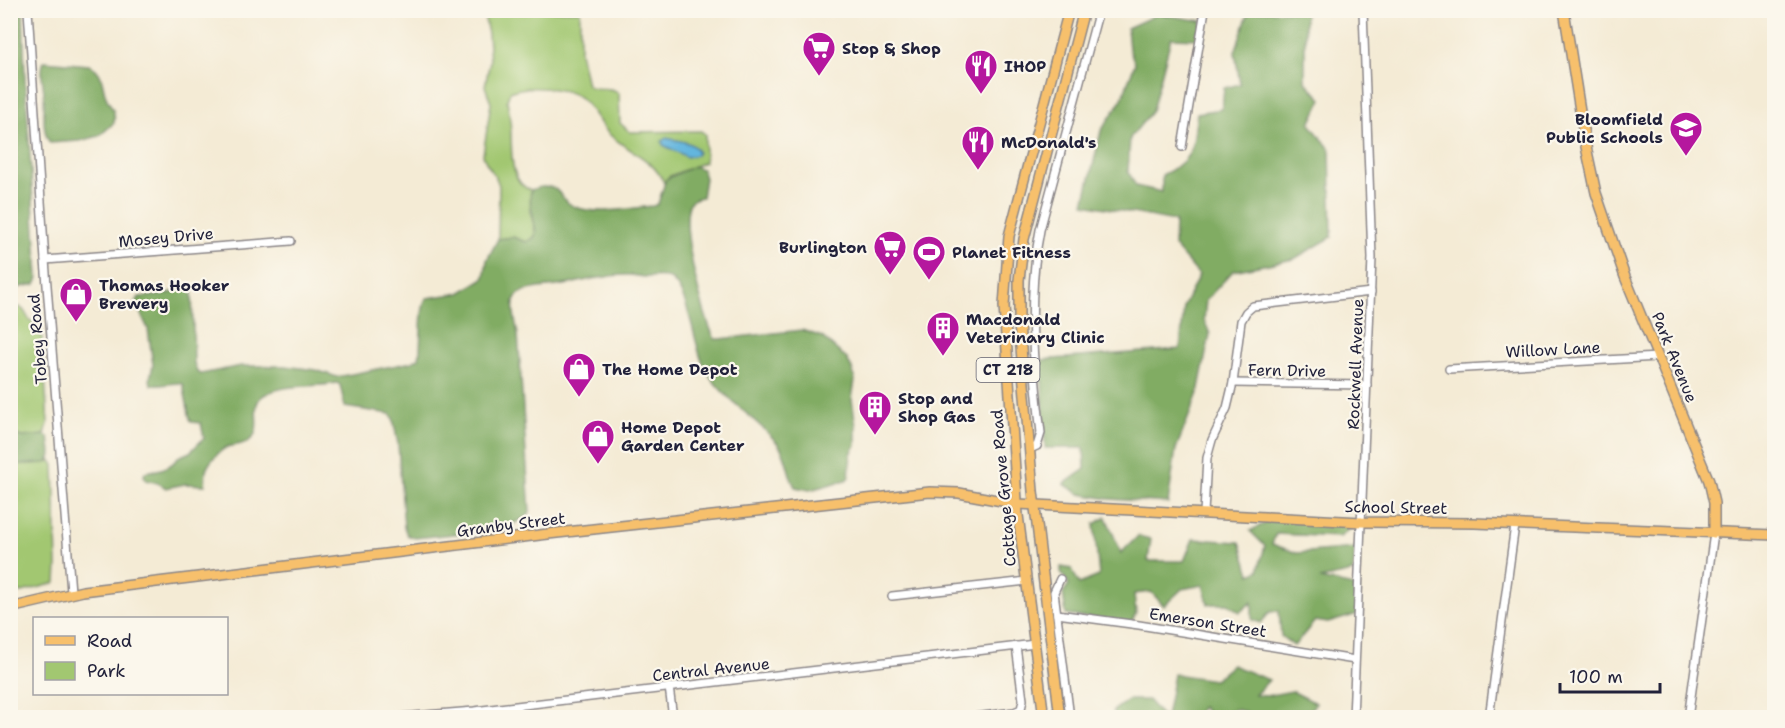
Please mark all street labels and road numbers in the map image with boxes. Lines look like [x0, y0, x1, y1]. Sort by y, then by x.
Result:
street label: Mosey Drive [118, 223, 214, 252]
street label: Tobey Road [23, 293, 52, 385]
street label: Rockwell Avenue [1343, 298, 1368, 430]
street label: Park Avenue [1647, 309, 1702, 406]
street label: Willow Lane [1505, 337, 1601, 362]
road number: CT 218 [976, 358, 1040, 382]
street label: Fern Drive [1248, 359, 1326, 382]
street label: Cottage Grove Road [986, 409, 1021, 567]
street label: School Street [1344, 496, 1448, 519]
street label: Granby Street [455, 507, 567, 542]
street label: Emerson Street [1148, 603, 1268, 642]
street label: Central Avenue [651, 653, 771, 686]

